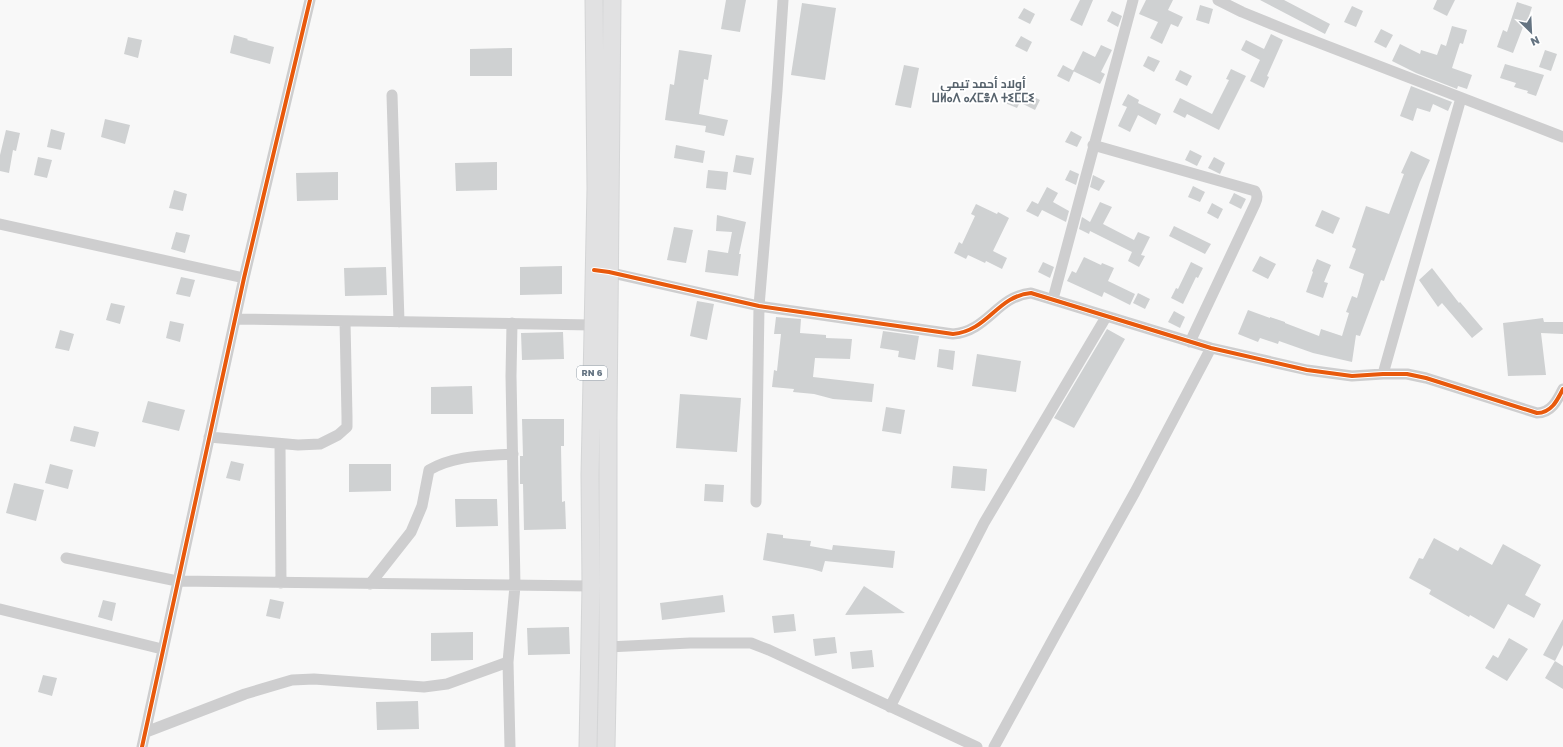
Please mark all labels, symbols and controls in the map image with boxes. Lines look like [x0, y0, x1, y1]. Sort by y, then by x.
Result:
north arrow [1511, 12, 1551, 52]
text: N [1529, 34, 1542, 49]
district label: أولاد أحمد تيمي ⵡⵍⴰⴷ ⴰⵃⵎⴻⴷ ⵜⵉⵎⵎⵉ [931, 76, 1035, 105]
road number: RN 6 [577, 366, 607, 380]

